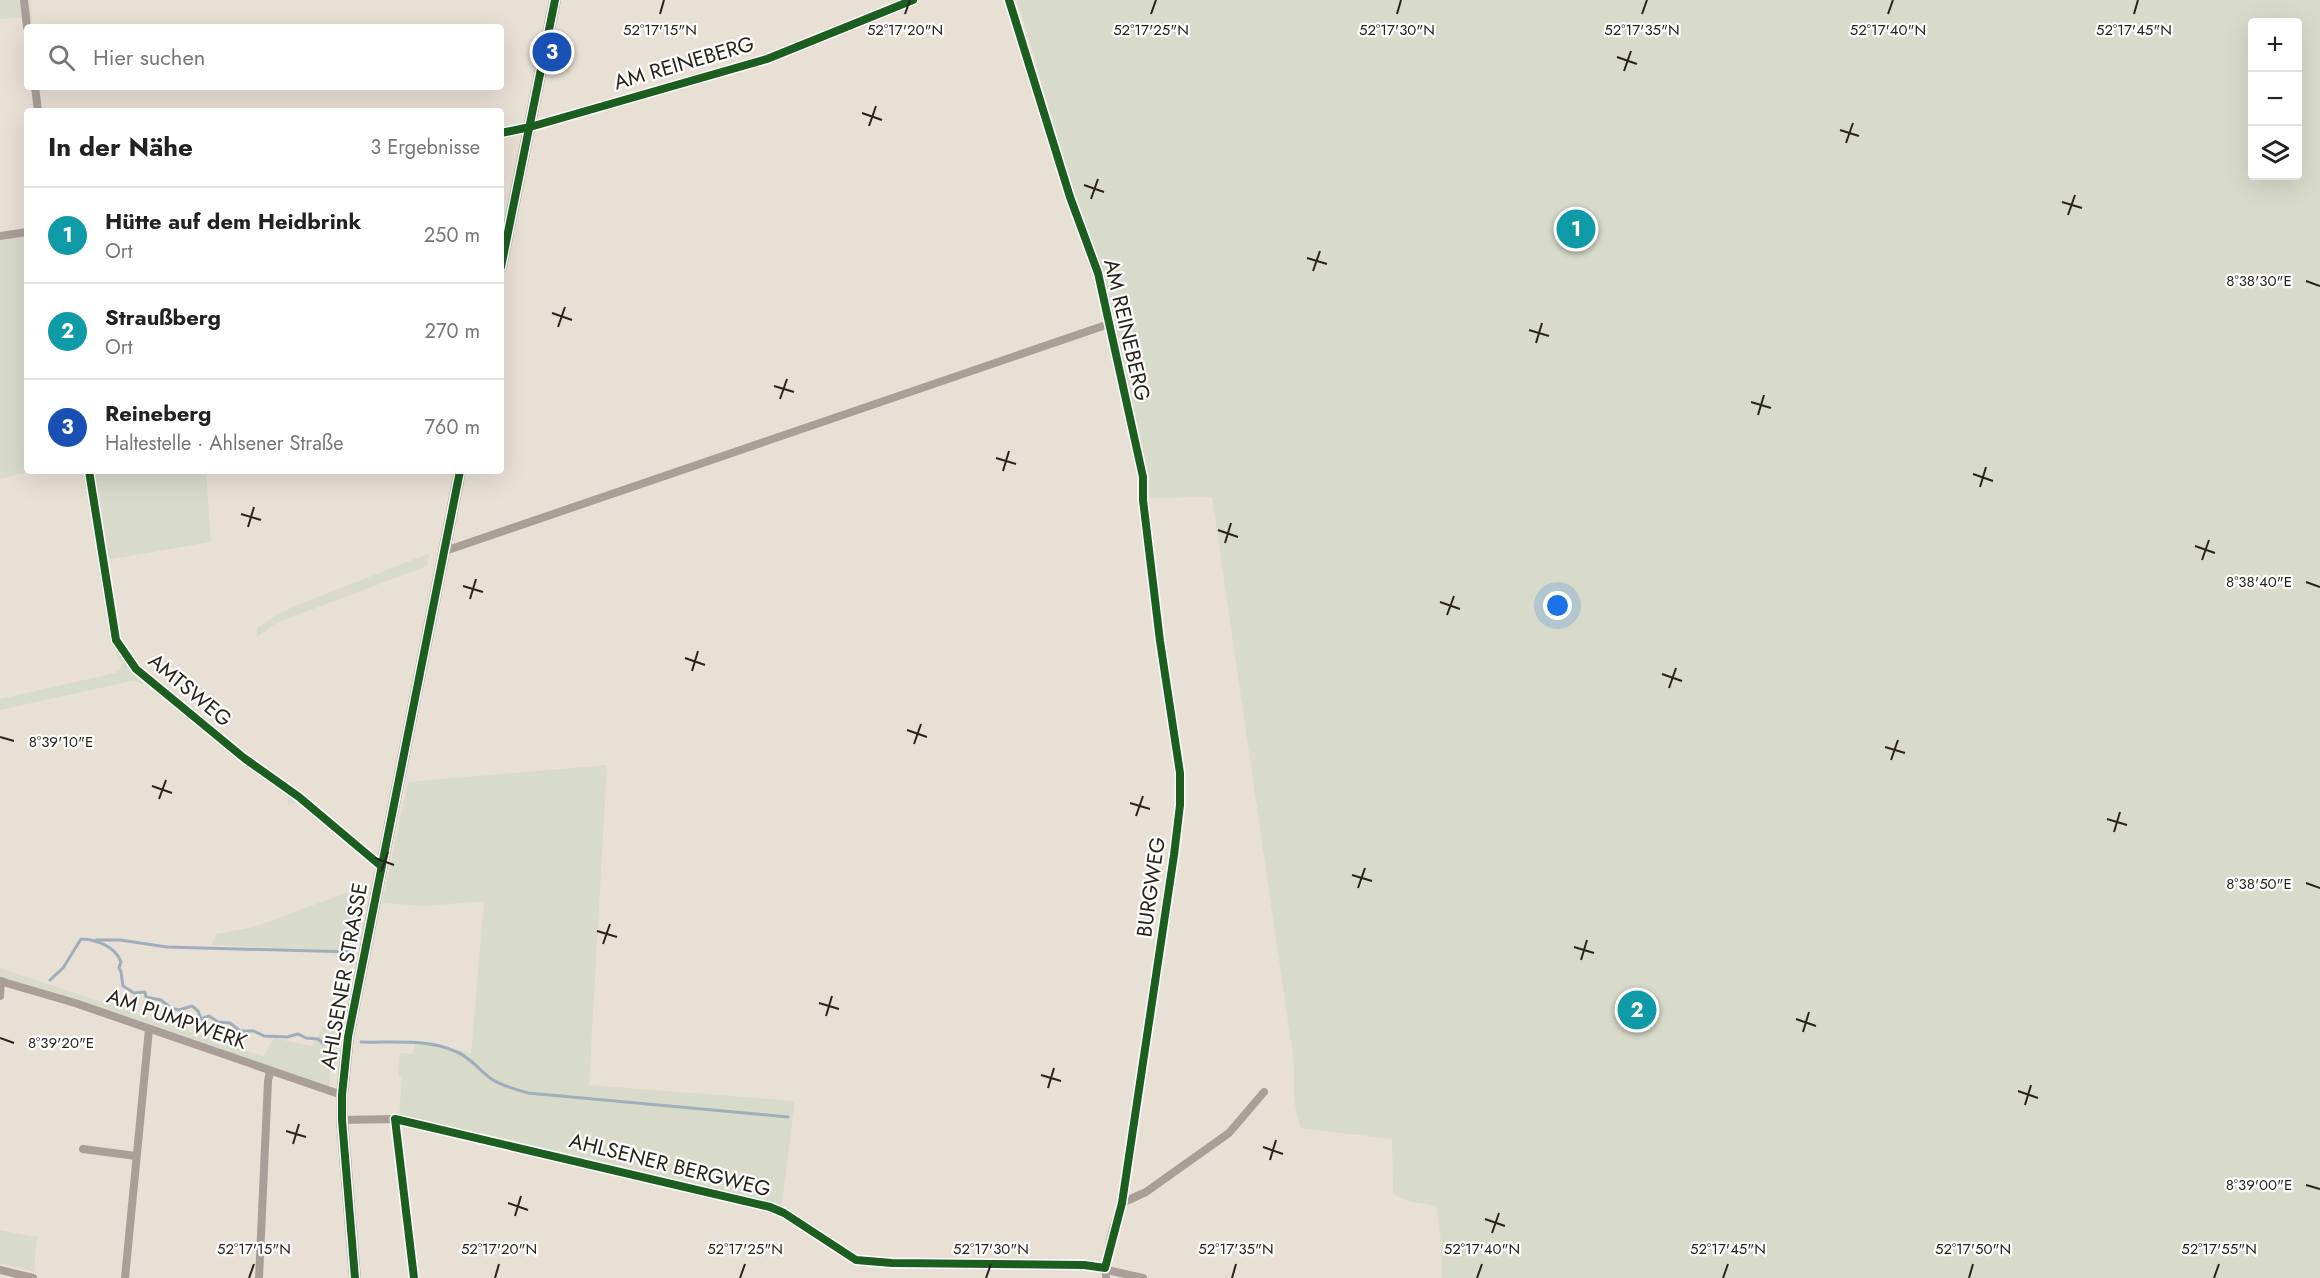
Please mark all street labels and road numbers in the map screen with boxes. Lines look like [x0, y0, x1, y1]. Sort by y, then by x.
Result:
street label: AM REINEBERG [610, 29, 758, 97]
street label: AM REINEBERG [1096, 256, 1158, 404]
street label: AMTSWEG [142, 646, 238, 734]
street label: BURGWEG [1129, 835, 1173, 939]
street label: AHLSENER STRASSE [313, 880, 375, 1072]
street label: AM PUMPWERK [103, 981, 251, 1057]
street label: AHLSENER BERGWEG [566, 1125, 774, 1205]

